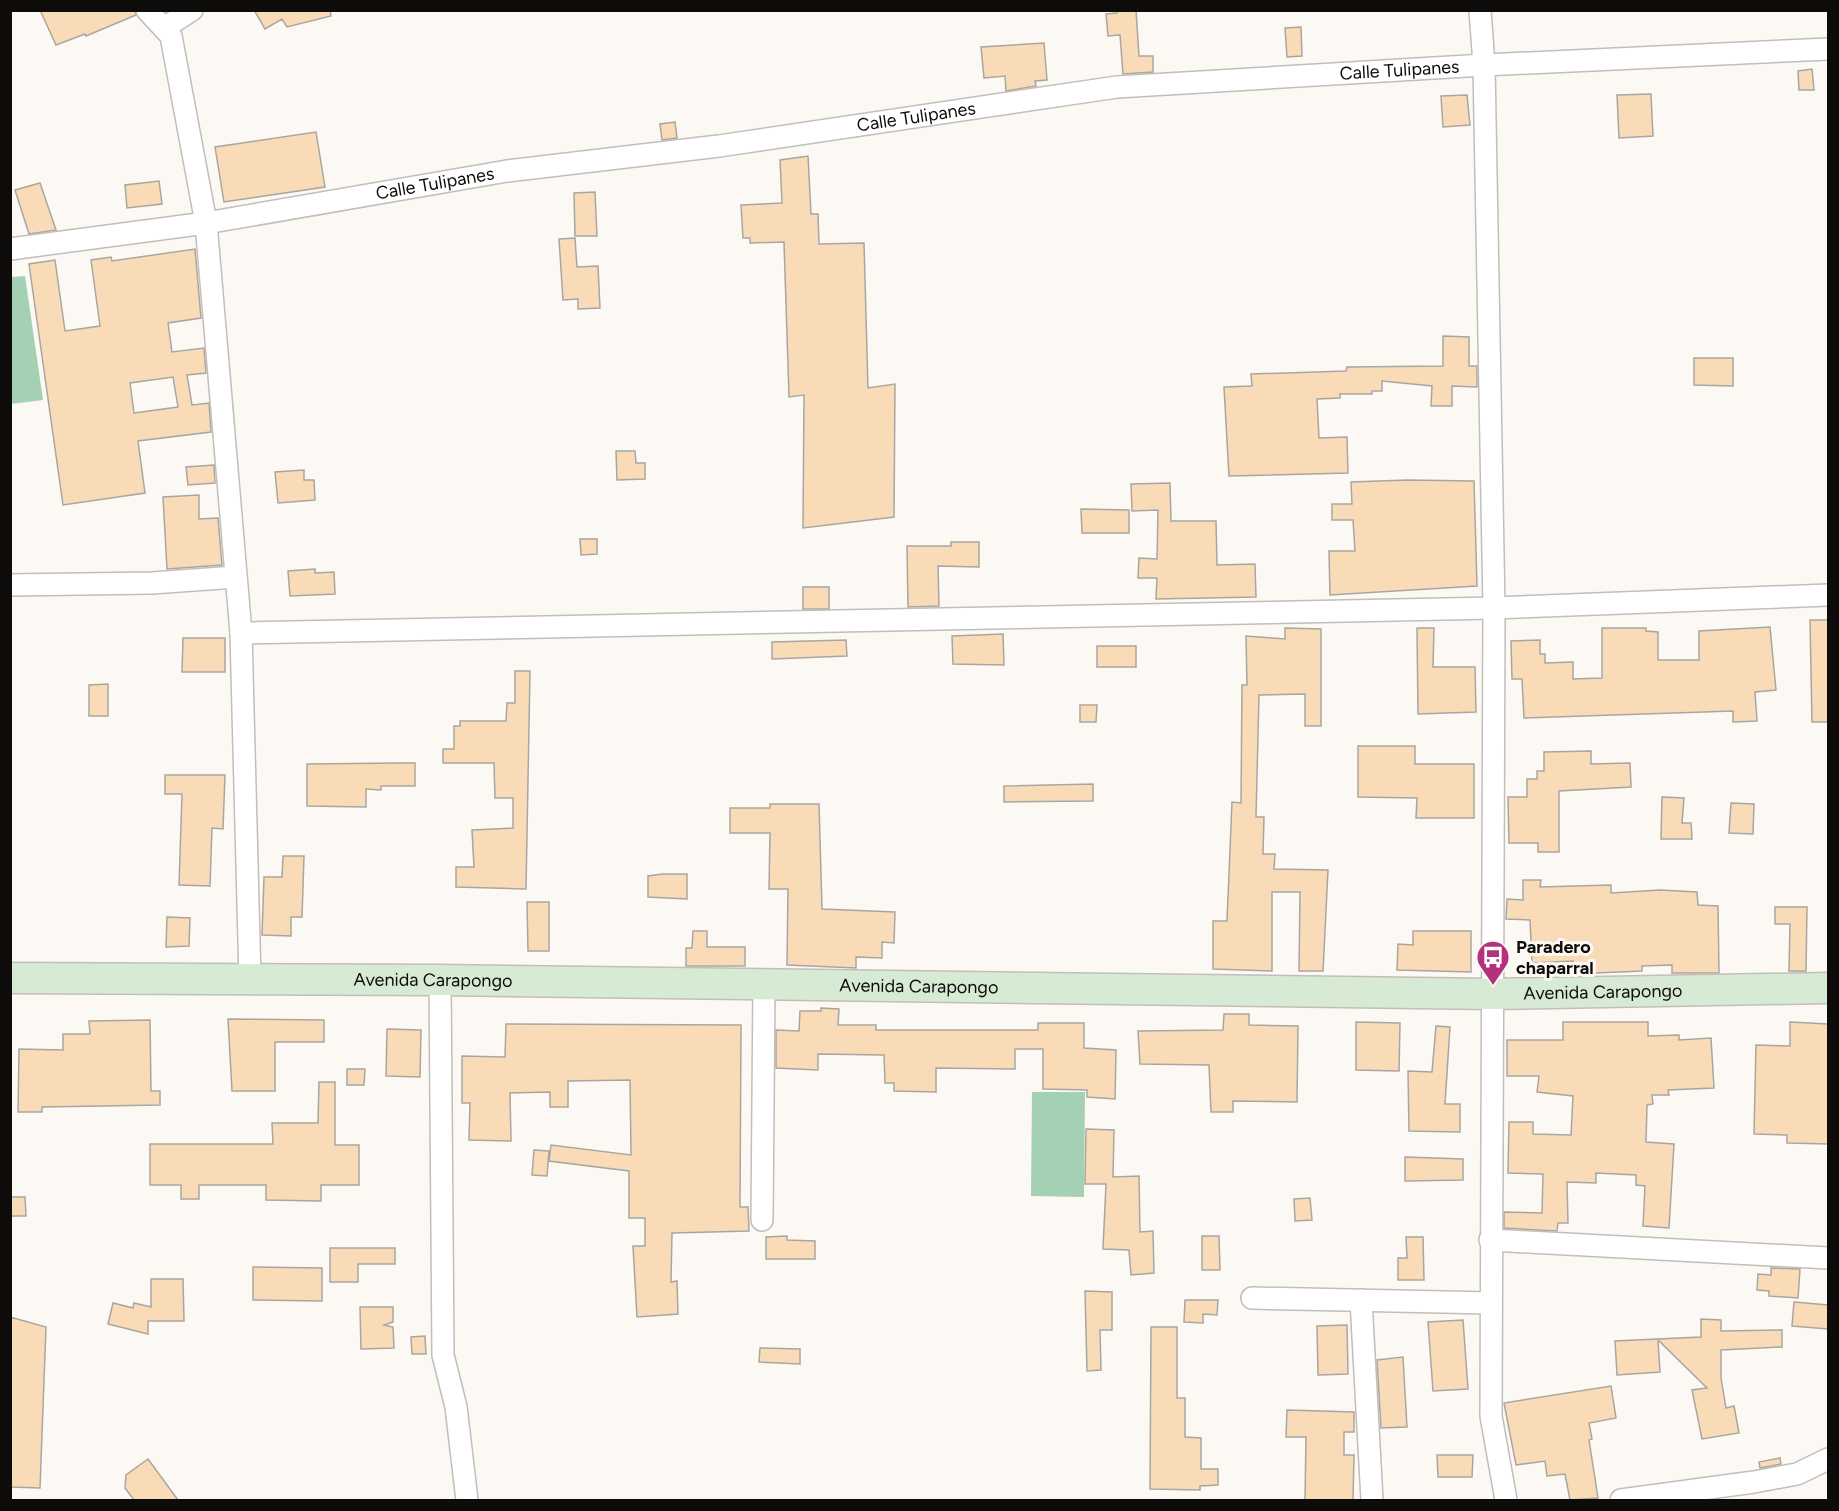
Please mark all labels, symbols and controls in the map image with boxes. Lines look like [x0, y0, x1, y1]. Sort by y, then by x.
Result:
street label: Calle Tulipanes [1339, 56, 1460, 85]
street label: Calle Tulipanes [855, 97, 977, 136]
street label: Calle Tulipanes [374, 162, 496, 204]
place label: Paradero chaparral [1516, 936, 1594, 979]
bus stop icon: Paradero chaparral [1475, 939, 1511, 986]
street label: Avenida Carapongo [353, 969, 513, 992]
street label: Avenida Carapongo [839, 974, 999, 998]
street label: Avenida Carapongo [1523, 980, 1683, 1004]

